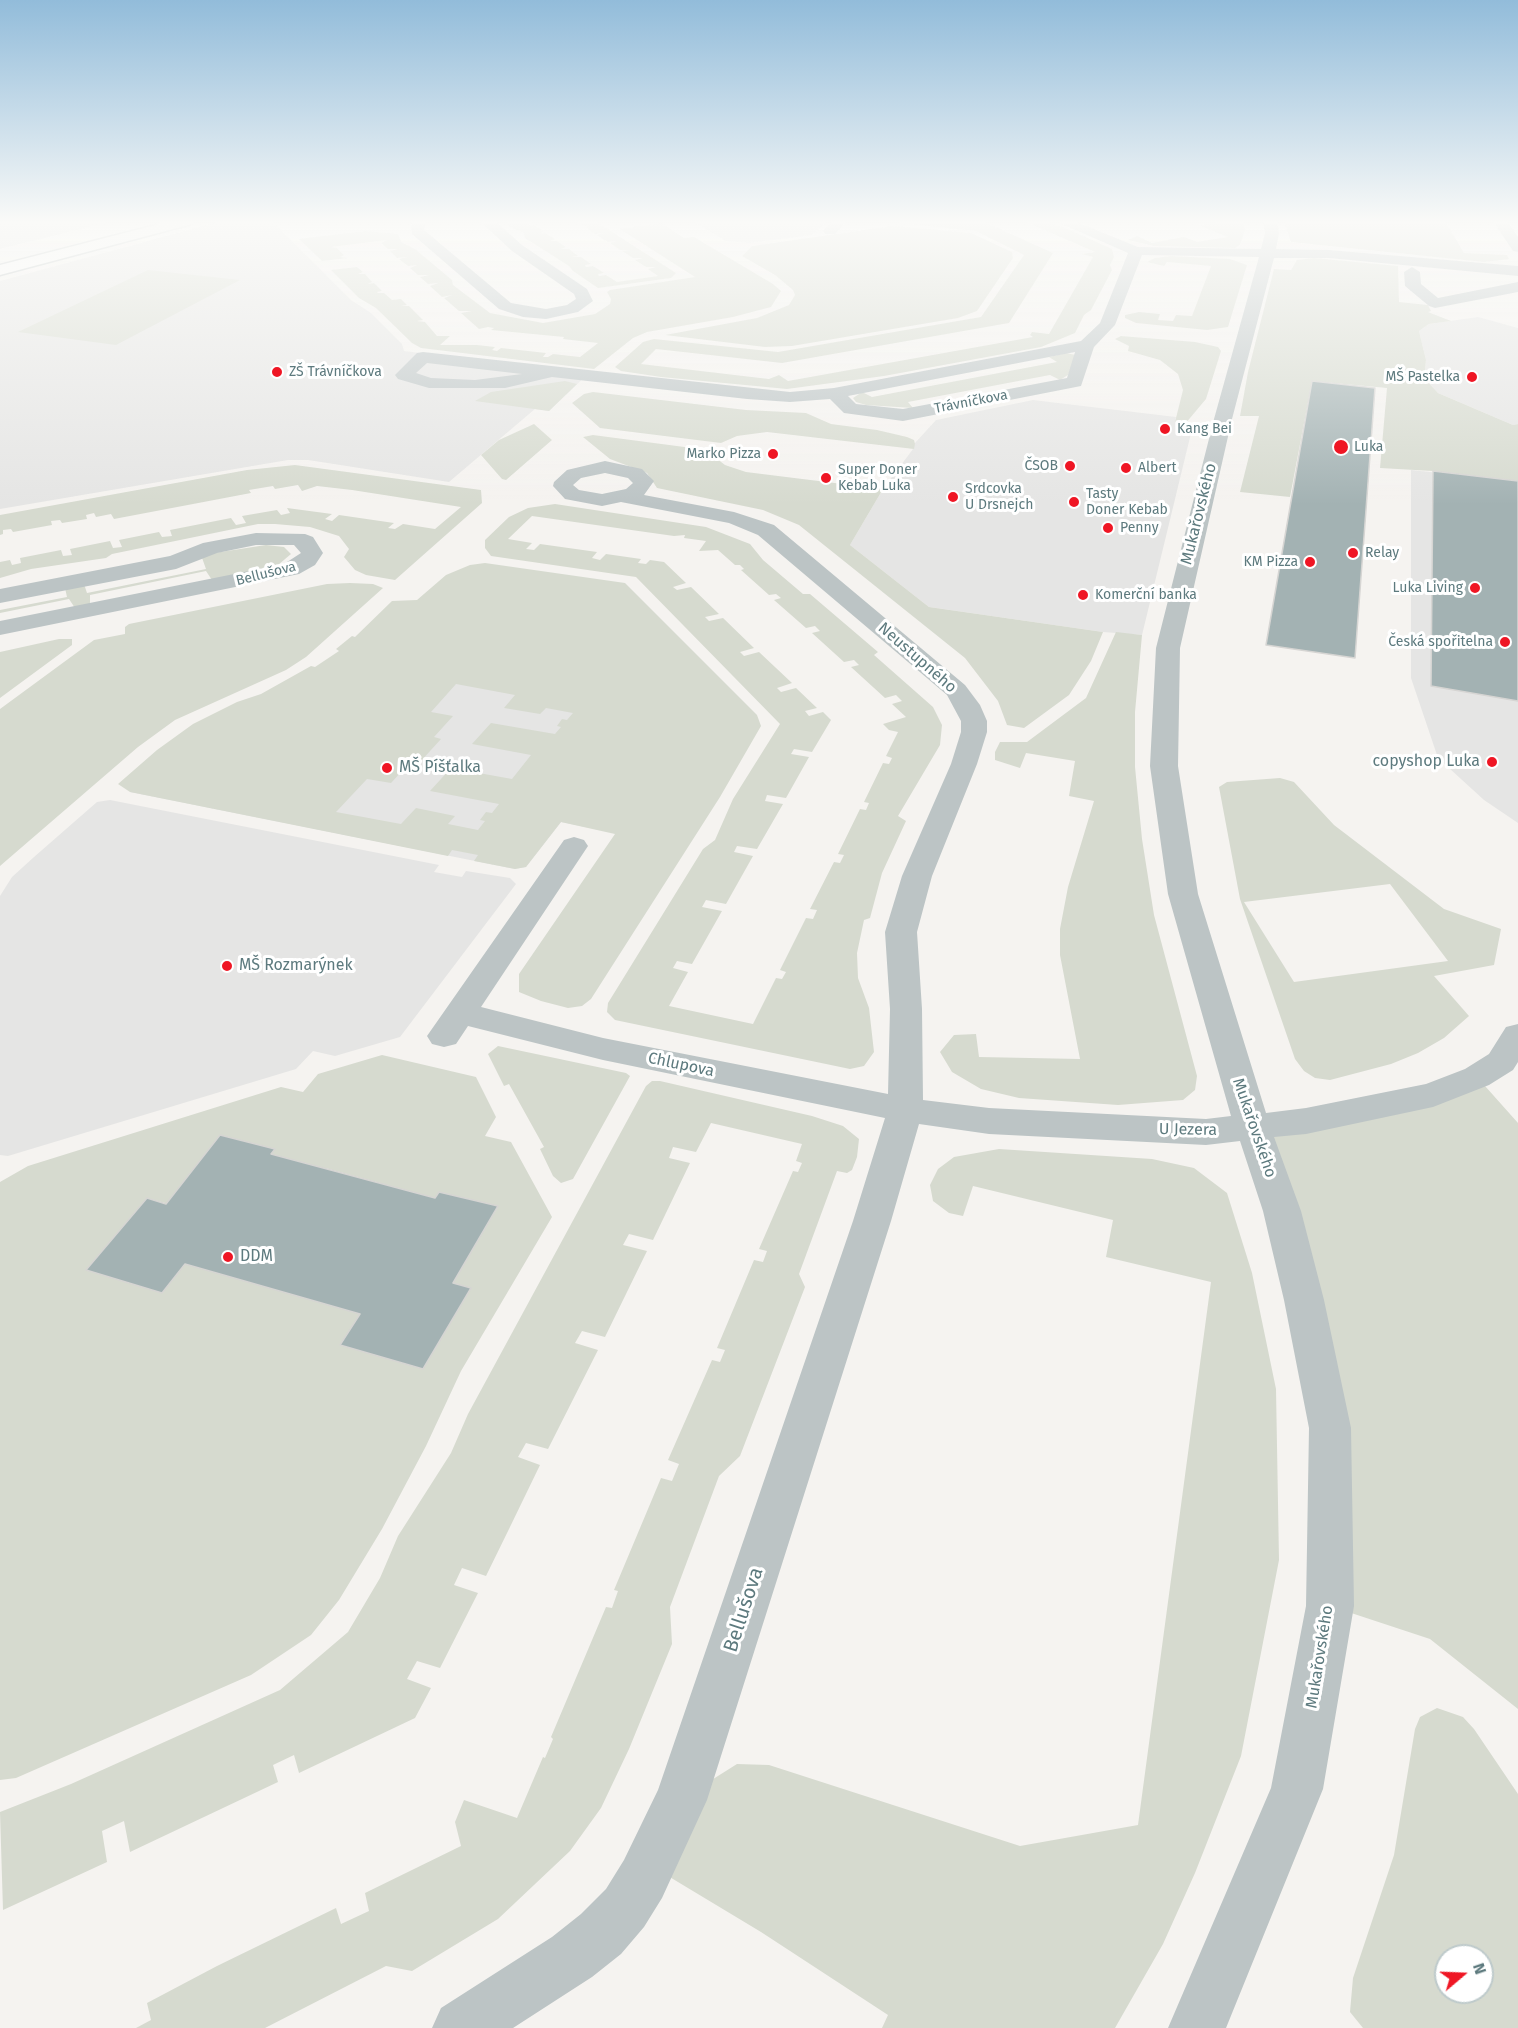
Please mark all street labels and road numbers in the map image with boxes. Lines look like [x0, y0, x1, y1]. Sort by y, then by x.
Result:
street label: Trávníčkova [933, 387, 1009, 417]
street label: Mukařovského [1177, 461, 1221, 567]
street label: Bellušova [234, 558, 298, 590]
street label: Neustupného [874, 619, 960, 697]
street label: Chlupova [646, 1049, 716, 1081]
street label: Mukařovského [1228, 1076, 1280, 1180]
street label: U Jezera [1159, 1120, 1217, 1140]
street label: Bellušova [719, 1565, 769, 1655]
street label: Mukařovského [1302, 1604, 1338, 1710]

